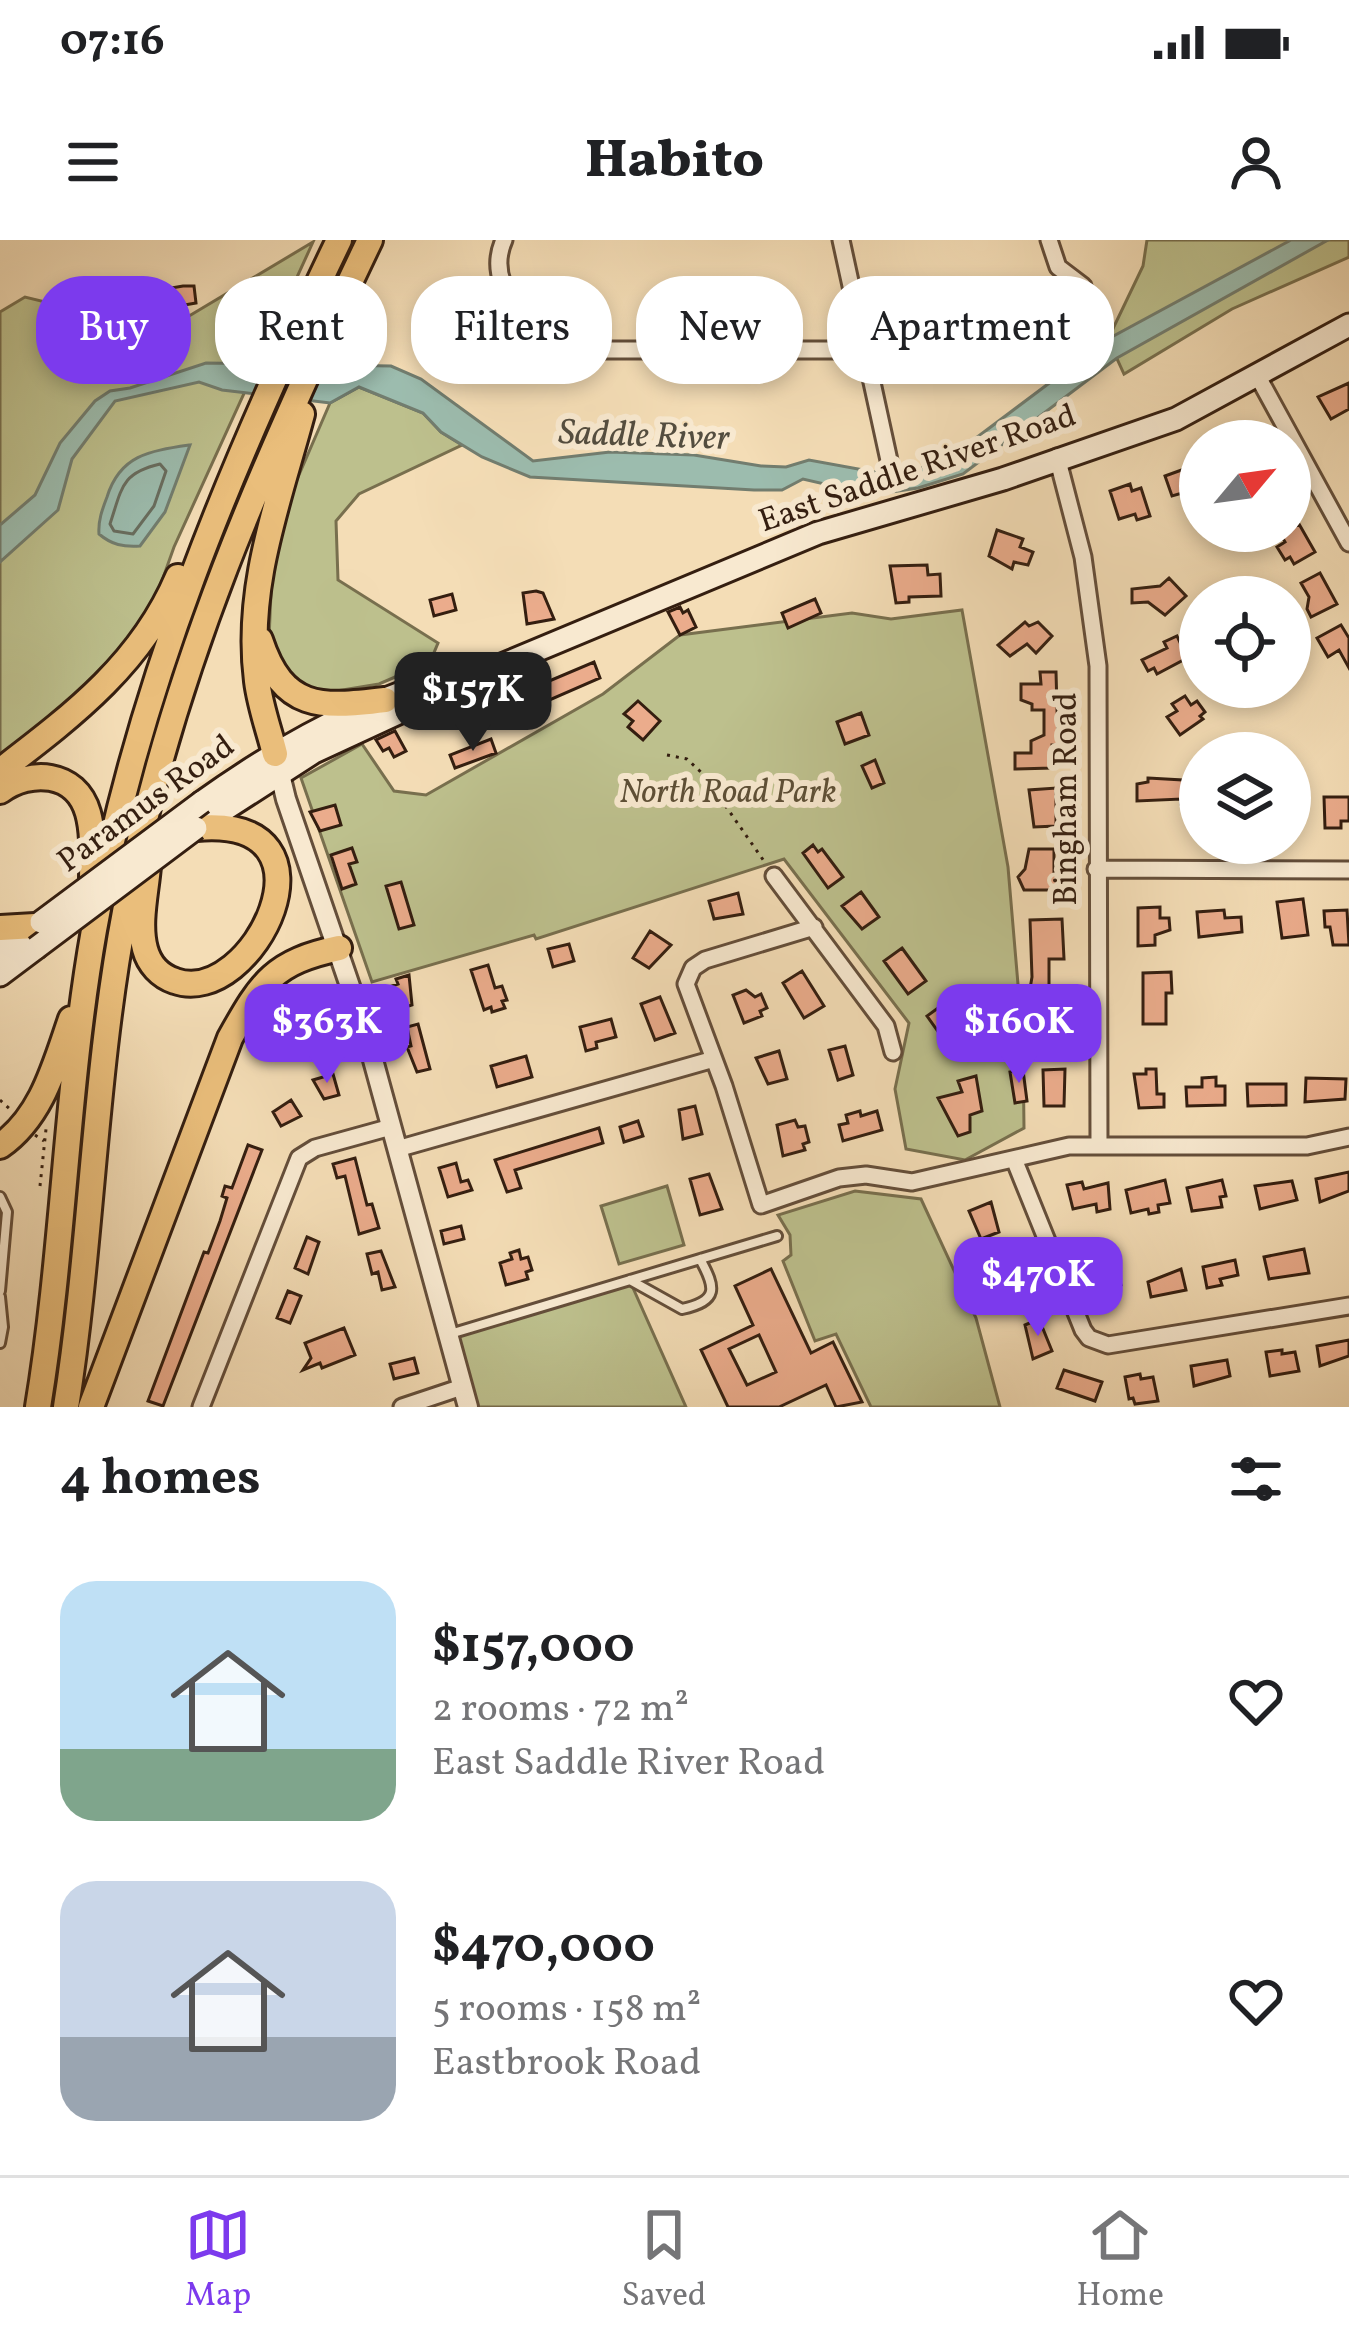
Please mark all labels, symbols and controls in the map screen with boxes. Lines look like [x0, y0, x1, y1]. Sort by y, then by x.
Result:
text: 07:16 [60, 11, 165, 74]
text: Habito [585, 125, 764, 200]
icon: menu [60, 129, 126, 195]
icon: person [1223, 129, 1289, 195]
chip: Buy [36, 276, 191, 384]
chip: Rent [215, 276, 387, 384]
chip: Filters [411, 276, 612, 384]
chip: New [636, 276, 803, 384]
chip: Apartment [827, 276, 1114, 384]
street label: East Saddle River Road [753, 394, 1083, 546]
water label: Saddle River [557, 409, 731, 465]
north arrow [1179, 420, 1311, 552]
map controls [1179, 420, 1311, 864]
button: locate [1179, 576, 1311, 708]
pin: $157K [389, 652, 557, 754]
text: $157K [421, 664, 525, 718]
street label: Bingham Road [1045, 692, 1091, 906]
street label: Paramus Road [49, 725, 245, 885]
button: layers [1179, 732, 1311, 864]
park label: North Road Park [620, 771, 836, 817]
pin: $363K [243, 984, 411, 1086]
pin: $160K [935, 984, 1103, 1086]
text: $363K [272, 996, 382, 1050]
text: $160K [963, 996, 1075, 1050]
pin: $470K [954, 1237, 1122, 1339]
text: $470K [981, 1249, 1095, 1303]
text: 4 homes [60, 1444, 261, 1515]
icon: filters [1223, 1446, 1289, 1512]
text: $157,000 [432, 1612, 635, 1683]
icon: home [156, 1629, 300, 1773]
icon: heart [1223, 1668, 1289, 1734]
text: 2 rooms · 72 m² [432, 1683, 689, 1737]
text: East Saddle River Road [432, 1737, 825, 1791]
text: $470,000 [432, 1912, 655, 1983]
icon: home [156, 1929, 300, 2073]
icon: heart [1223, 1968, 1289, 2034]
text: 5 rooms · 158 m² [432, 1983, 701, 2037]
text: Eastbrook Road [432, 2037, 701, 2091]
tab: Map [185, 2202, 251, 2320]
tab: Saved [621, 2202, 706, 2320]
tab: Home [1077, 2202, 1164, 2320]

